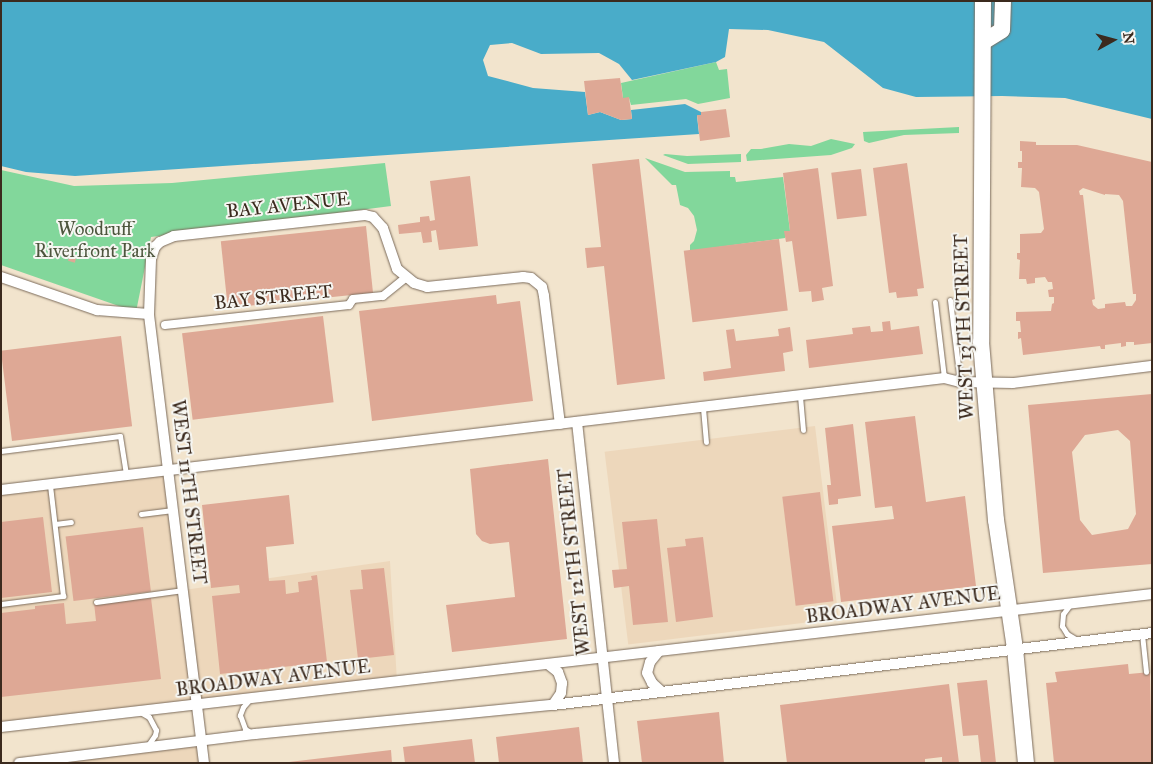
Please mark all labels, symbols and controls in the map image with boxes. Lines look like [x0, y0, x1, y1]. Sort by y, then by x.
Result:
north arrow [1088, 15, 1138, 65]
text: N [1119, 31, 1138, 45]
street label: BAY AVENUE [225, 187, 351, 223]
park label: Woodruff Riverfront Park [35, 218, 155, 262]
street label: WEST 13TH STREET [949, 234, 979, 420]
street label: BAY STREET [213, 279, 333, 315]
street label: WEST 11TH STREET [166, 398, 212, 586]
street label: WEST 12TH STREET [553, 467, 595, 657]
street label: BROADWAY AVENUE [804, 582, 1002, 628]
street label: BROADWAY AVENUE [174, 655, 372, 701]

